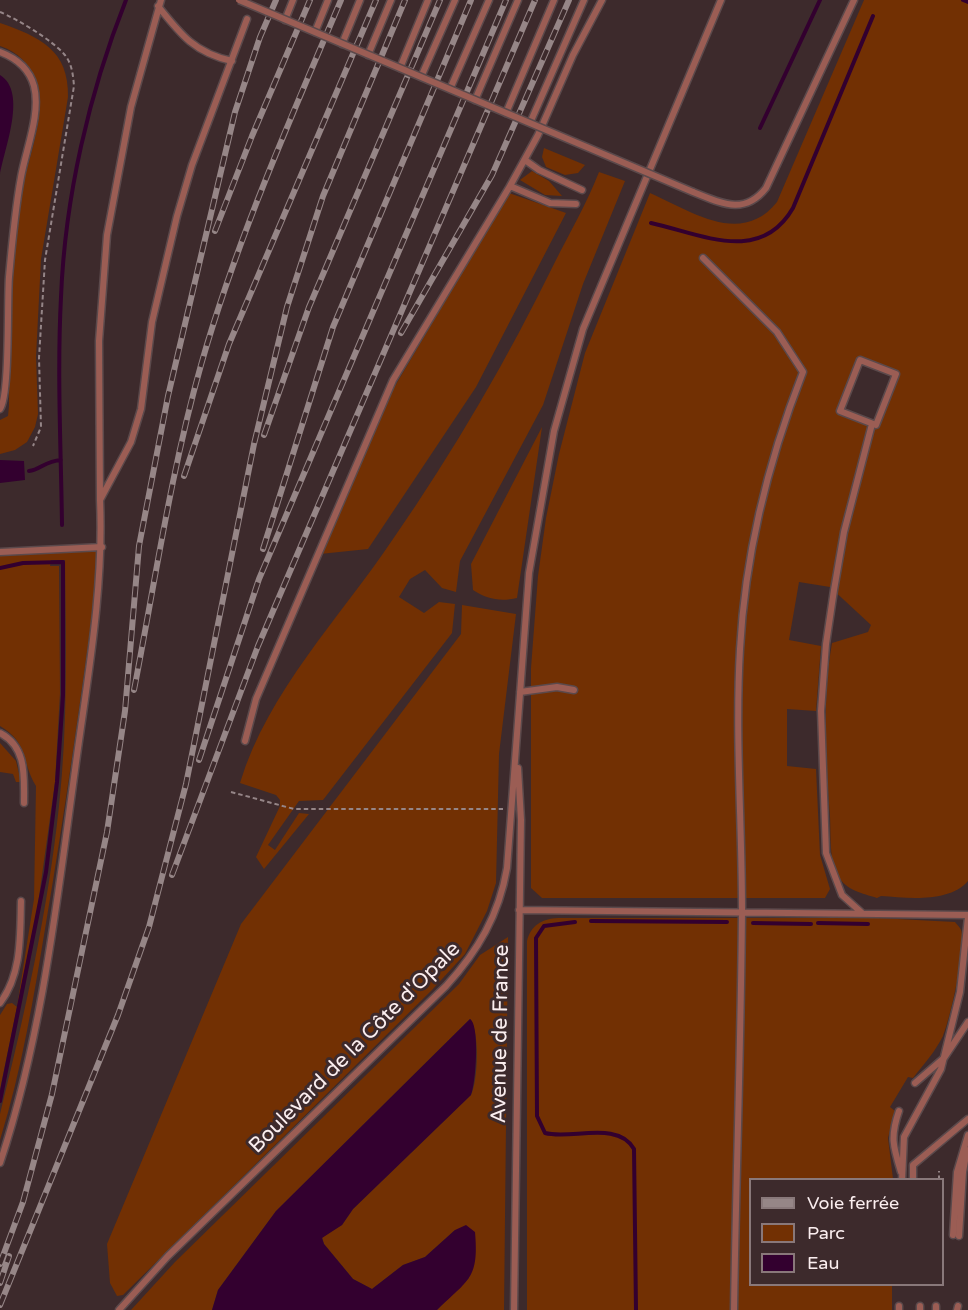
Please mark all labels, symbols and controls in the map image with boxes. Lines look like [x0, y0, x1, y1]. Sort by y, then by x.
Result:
street label: Boulevard de la Côte d'Opale [244, 937, 466, 1159]
street label: Avenue de France [487, 944, 515, 1124]
legend [749, 1178, 944, 1286]
text: Voie ferrée [807, 1192, 899, 1214]
text: Parc [807, 1222, 845, 1244]
text: Eau [807, 1252, 839, 1274]

